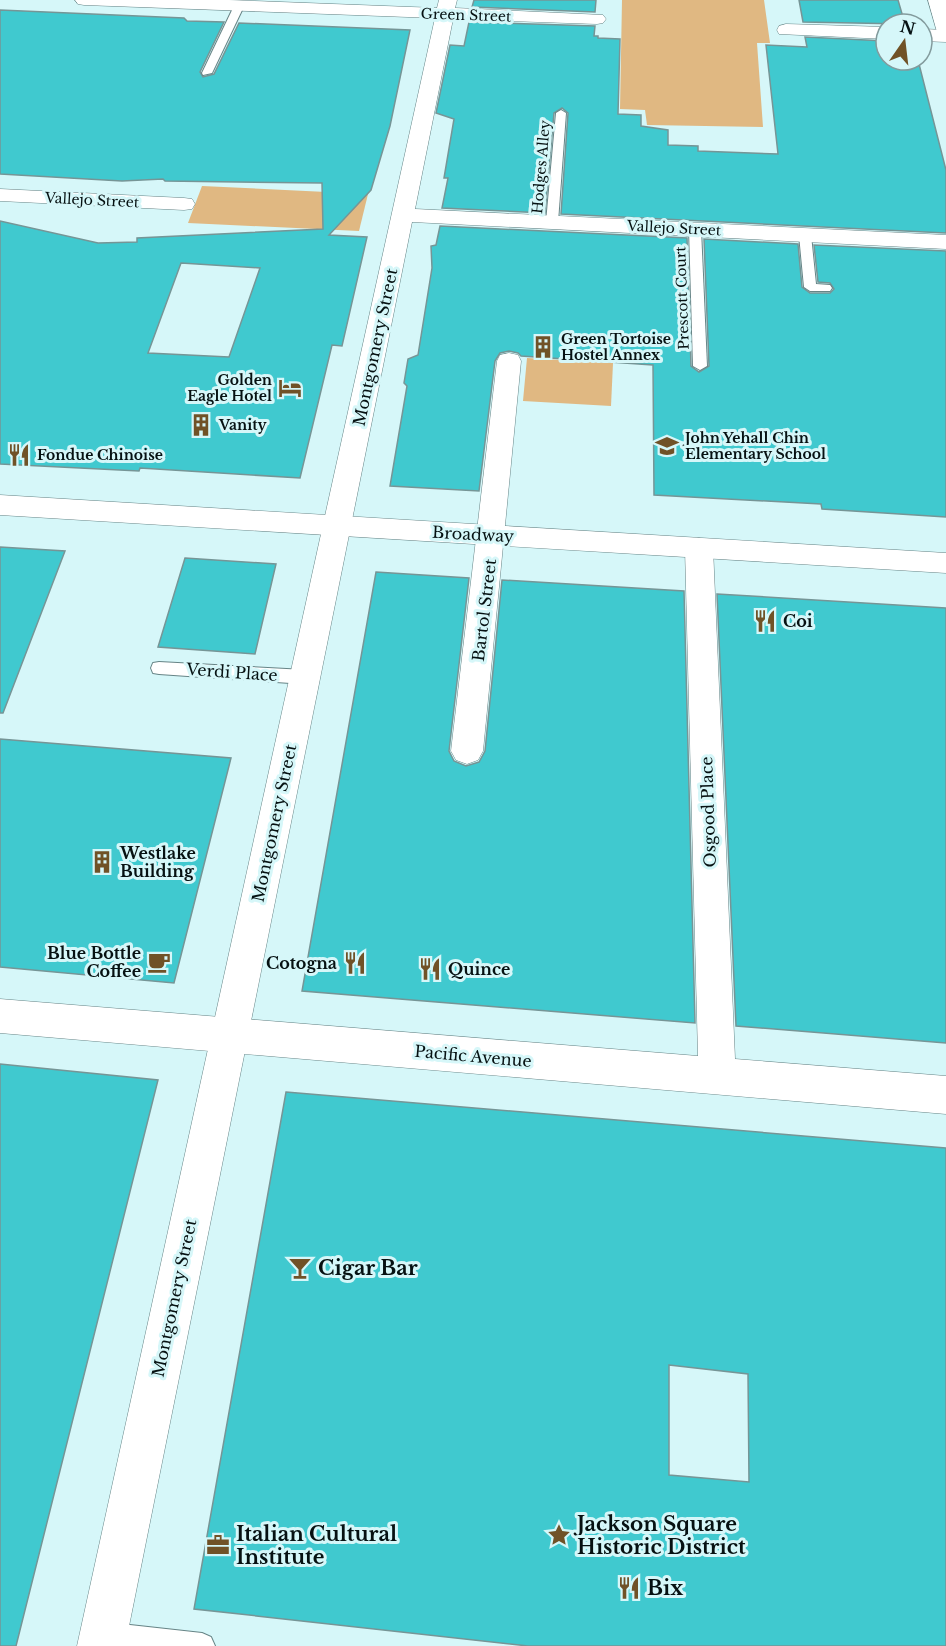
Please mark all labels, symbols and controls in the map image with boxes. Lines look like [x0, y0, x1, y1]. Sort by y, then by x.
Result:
street label: Green Street [420, 4, 512, 26]
north arrow [874, 12, 934, 72]
text: N [898, 16, 917, 39]
street label: Hodges Alley [528, 119, 554, 215]
street label: Vallejo Street [44, 188, 140, 211]
street label: Vallejo Street [626, 216, 722, 239]
street label: Prescott Court [671, 245, 693, 350]
street label: Montgomery Street [348, 266, 402, 428]
place label: Green Tortoise Hostel Annex [561, 330, 671, 364]
building icon: Green Tortoise Hostel Annex [530, 334, 556, 360]
place label: Golden Eagle Hotel [187, 371, 272, 405]
hotel icon: Golden Eagle Hotel [277, 375, 303, 401]
building icon: Vanity [188, 412, 214, 438]
place label: Vanity [218, 416, 268, 434]
place label: John Yehall Chin Elementary School [682, 429, 826, 463]
school or university icon: John Yehall Chin Elementary School [654, 433, 680, 459]
restaurant icon: Fondue Chinoise [6, 442, 32, 468]
place label: Fondue Chinoise [37, 446, 163, 464]
street label: Broadway [432, 522, 515, 546]
street label: Bartol Street [468, 558, 500, 662]
restaurant icon: Coi [752, 608, 778, 634]
place label: Coi [783, 611, 813, 631]
street label: Verdi Place [185, 659, 278, 685]
street label: Montgomery Street [247, 742, 301, 904]
street label: Osgood Place [696, 756, 720, 868]
place label: Westlake Building [119, 843, 196, 881]
building icon: Westlake Building [89, 849, 115, 875]
place label: Blue Bottle Coffee [47, 943, 141, 981]
cafe icon: Blue Bottle Coffee [146, 949, 172, 975]
restaurant icon: Cotogna [342, 950, 368, 976]
place label: Cotogna [266, 953, 337, 973]
restaurant icon: Quince [417, 956, 443, 982]
place label: Quince [448, 959, 510, 979]
street label: Pacific Avenue [414, 1041, 532, 1071]
street label: Montgomery Street [147, 1217, 201, 1379]
bar icon: Cigar Bar [287, 1255, 313, 1281]
place label: Cigar Bar [318, 1256, 418, 1280]
place label: Jackson Square Historic District [573, 1512, 746, 1559]
place label: Italian Cultural Institute [236, 1522, 397, 1569]
place icon: Jackson Square Historic District [546, 1522, 572, 1548]
office icon: Italian Cultural Institute [205, 1532, 231, 1558]
restaurant icon: Bix [616, 1575, 642, 1601]
place label: Bix [647, 1576, 683, 1600]

